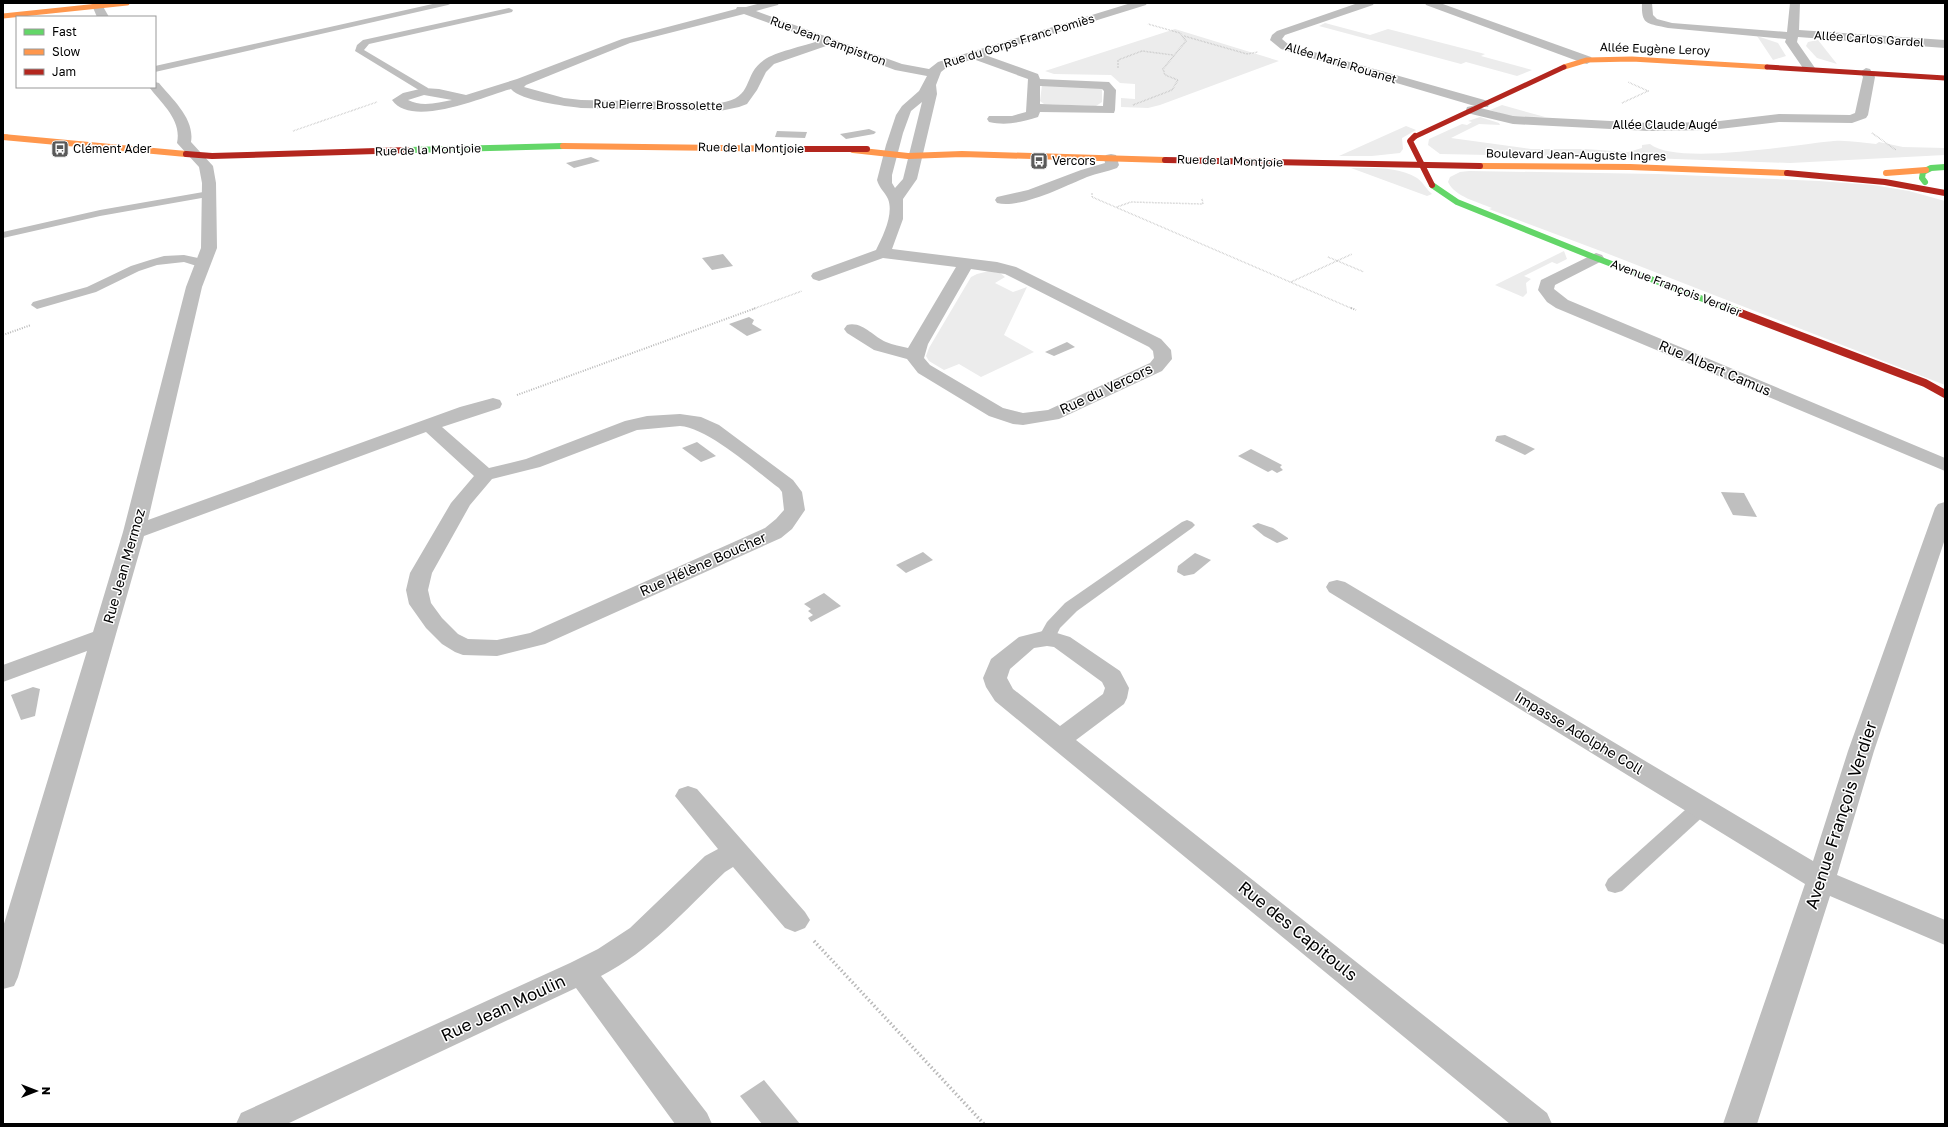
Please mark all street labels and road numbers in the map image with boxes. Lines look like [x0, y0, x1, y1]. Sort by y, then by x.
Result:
street label: Rue du Corps Franc Pomiès [942, 10, 1096, 71]
street label: Rue Jean Campistron [768, 13, 888, 69]
street label: Allée Carlos Gardel [1814, 27, 1925, 50]
street label: Allée Marie Rouanet [1284, 38, 1399, 87]
street label: Allée Eugène Leroy [1600, 39, 1711, 58]
street label: Rue Pierre Brossolette [593, 96, 723, 113]
street label: Allée Claude Augé [1612, 117, 1718, 132]
street label: Rue de la Montjoie [698, 139, 804, 156]
street label: Rue de la Montjoie [375, 140, 481, 159]
street label: Boulevard Jean-Auguste Ingres [1486, 145, 1666, 164]
street label: Rue de la Montjoie [1177, 151, 1283, 170]
street label: Avenue François Verdier [1609, 256, 1744, 319]
street label: Rue Albert Camus [1657, 336, 1774, 399]
street label: Rue du Vercors [1057, 360, 1155, 418]
street label: Rue Jean Mermoz [99, 506, 148, 625]
street label: Rue Hélène Boucher [637, 528, 769, 599]
street label: Impasse Adolphe Coll [1512, 688, 1646, 778]
street label: Avenue François Verdier [1800, 718, 1881, 911]
street label: Rue des Capitouls [1235, 876, 1362, 985]
street label: Rue Jean Moulin [437, 970, 568, 1046]

